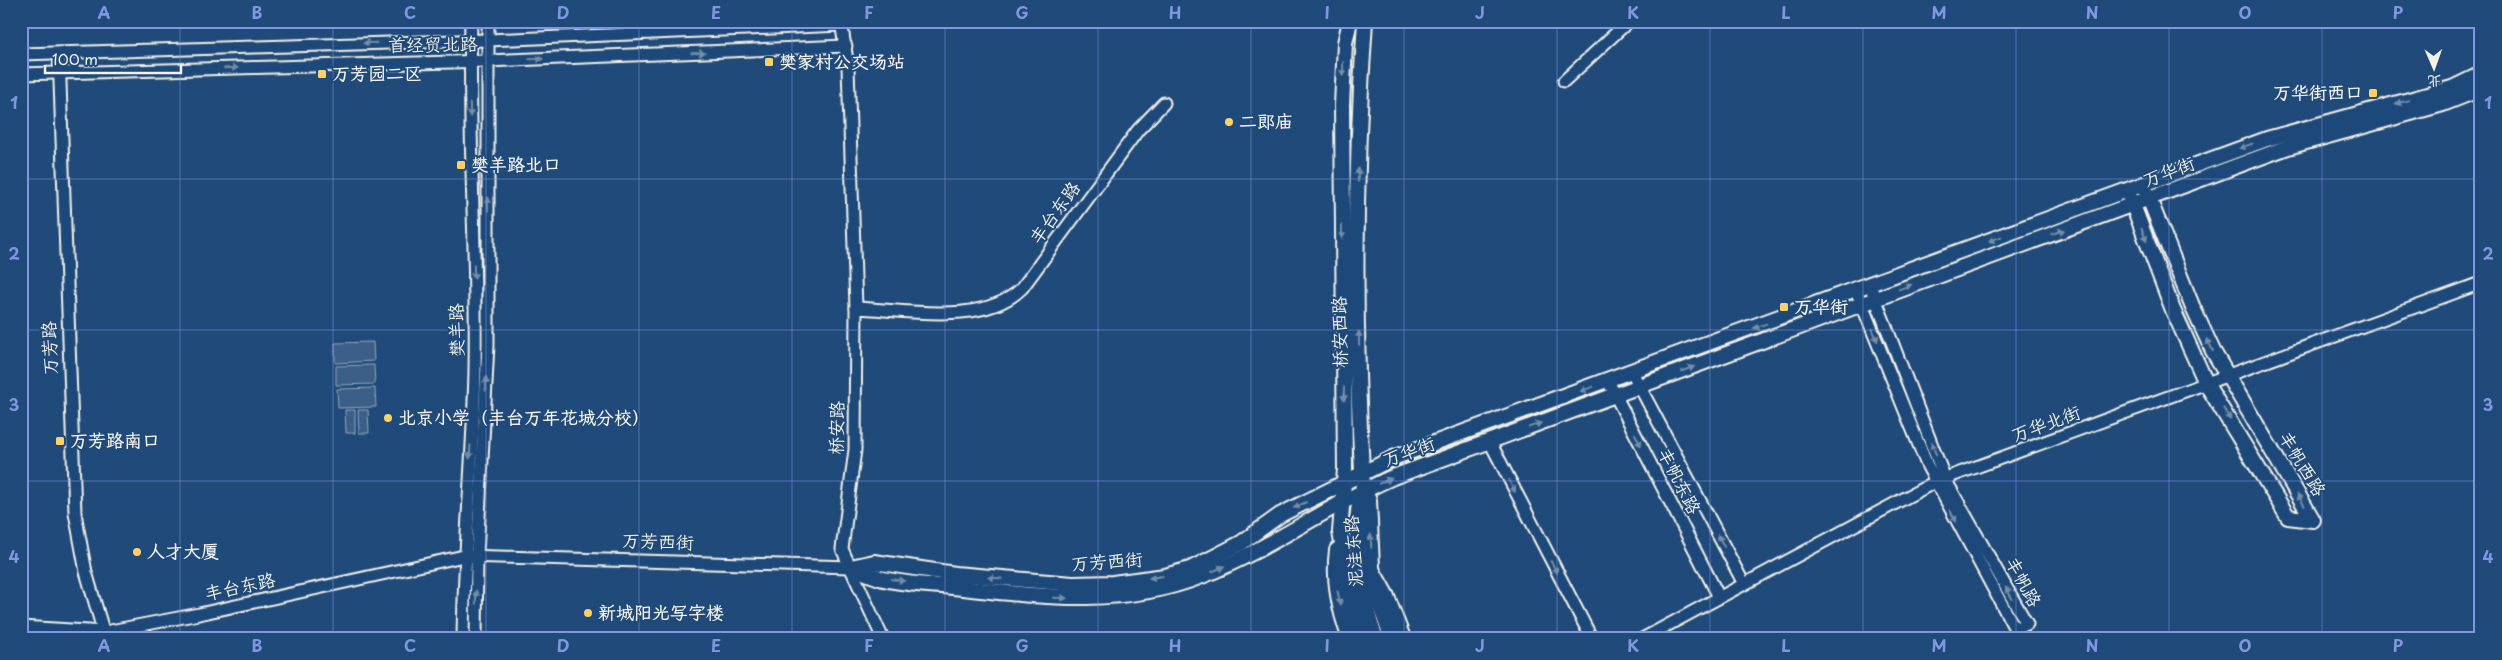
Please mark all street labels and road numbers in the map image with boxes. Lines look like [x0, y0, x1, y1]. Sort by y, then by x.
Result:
street label: 首经贸北路 [388, 29, 478, 58]
street label: 万华街 [2138, 148, 2199, 193]
street label: 丰台东路 [1022, 175, 1086, 249]
street label: 桥安西路 [1324, 296, 1353, 368]
street label: 樊羊路 [442, 303, 469, 357]
street label: 万芳路 [34, 321, 63, 376]
street label: 万华北街 [2007, 398, 2084, 448]
street label: 桥安路 [822, 401, 849, 455]
street label: 丰帆西路 [2273, 425, 2333, 501]
street label: 万华街 [1378, 429, 1438, 473]
street label: 丰帆东路 [1652, 442, 1709, 519]
street label: 泥洼东路 [1337, 514, 1368, 588]
street label: 万芳西街 [622, 526, 695, 555]
street label: 万芳西街 [1070, 545, 1144, 576]
street label: 丰帆路 [1999, 551, 2049, 611]
street label: 丰台东路 [202, 565, 278, 606]

